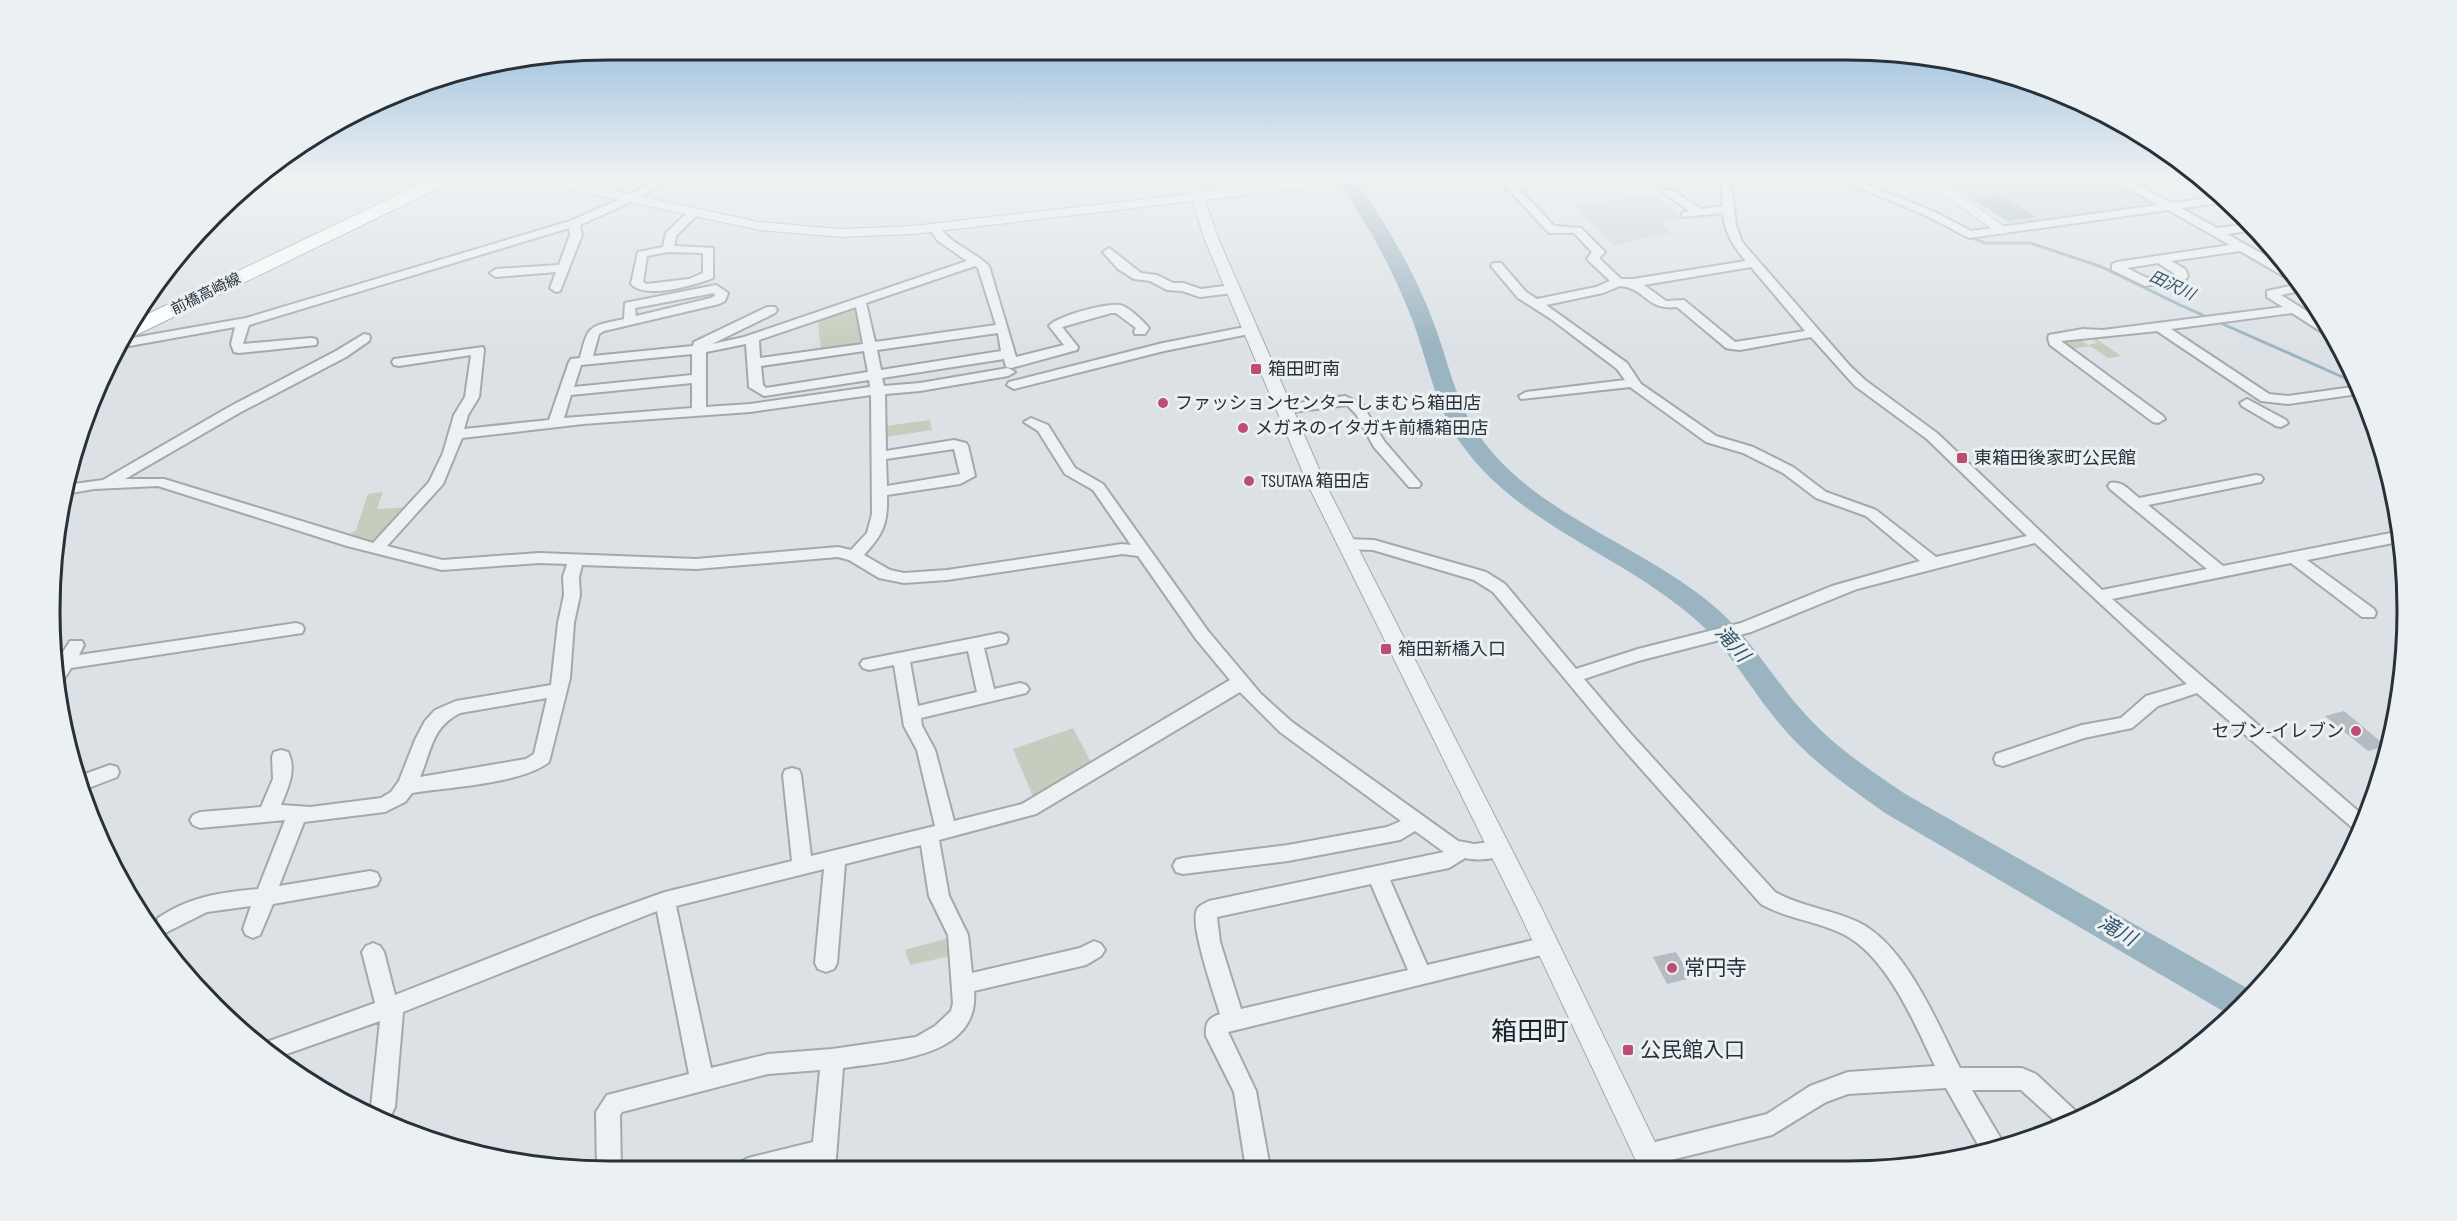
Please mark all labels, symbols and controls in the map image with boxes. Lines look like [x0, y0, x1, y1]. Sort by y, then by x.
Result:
water label: 田沢川 [2146, 267, 2200, 306]
street label: 前橋高崎線 [168, 269, 244, 319]
place label: 箱田町南 [1268, 359, 1340, 380]
marker: 箱田町南 [1249, 362, 1263, 376]
place label: ファッションセンターしまむら箱田店 [1175, 393, 1481, 414]
marker: ファッションセンターしまむら箱田店 [1156, 396, 1170, 410]
place label: メガネのイタガキ前橋箱田店 [1255, 418, 1488, 439]
marker: メガネのイタガキ前橋箱田店 [1236, 421, 1250, 435]
place label: 東箱田後家町公民館 [1974, 448, 2136, 469]
marker: 東箱田後家町公民館 [1955, 451, 1969, 465]
place label: TSUTAYA 箱田店 [1261, 471, 1370, 492]
marker: TSUTAYA 箱田店 [1242, 474, 1256, 488]
water label: 滝川 [1710, 621, 1755, 668]
place label: 箱田新橋入口 [1398, 639, 1506, 660]
marker: 箱田新橋入口 [1379, 642, 1393, 656]
place label: セブン-イレブン [2211, 721, 2344, 742]
marker: セブン-イレブン [2349, 724, 2363, 738]
water label: 滝川 [2094, 911, 2142, 952]
place label: 常円寺 [1684, 956, 1747, 981]
marker: 常円寺 [1665, 961, 1679, 975]
district label: 箱田町 [1491, 1017, 1569, 1048]
place label: 公民館入口 [1640, 1038, 1745, 1063]
marker: 公民館入口 [1621, 1043, 1635, 1057]

